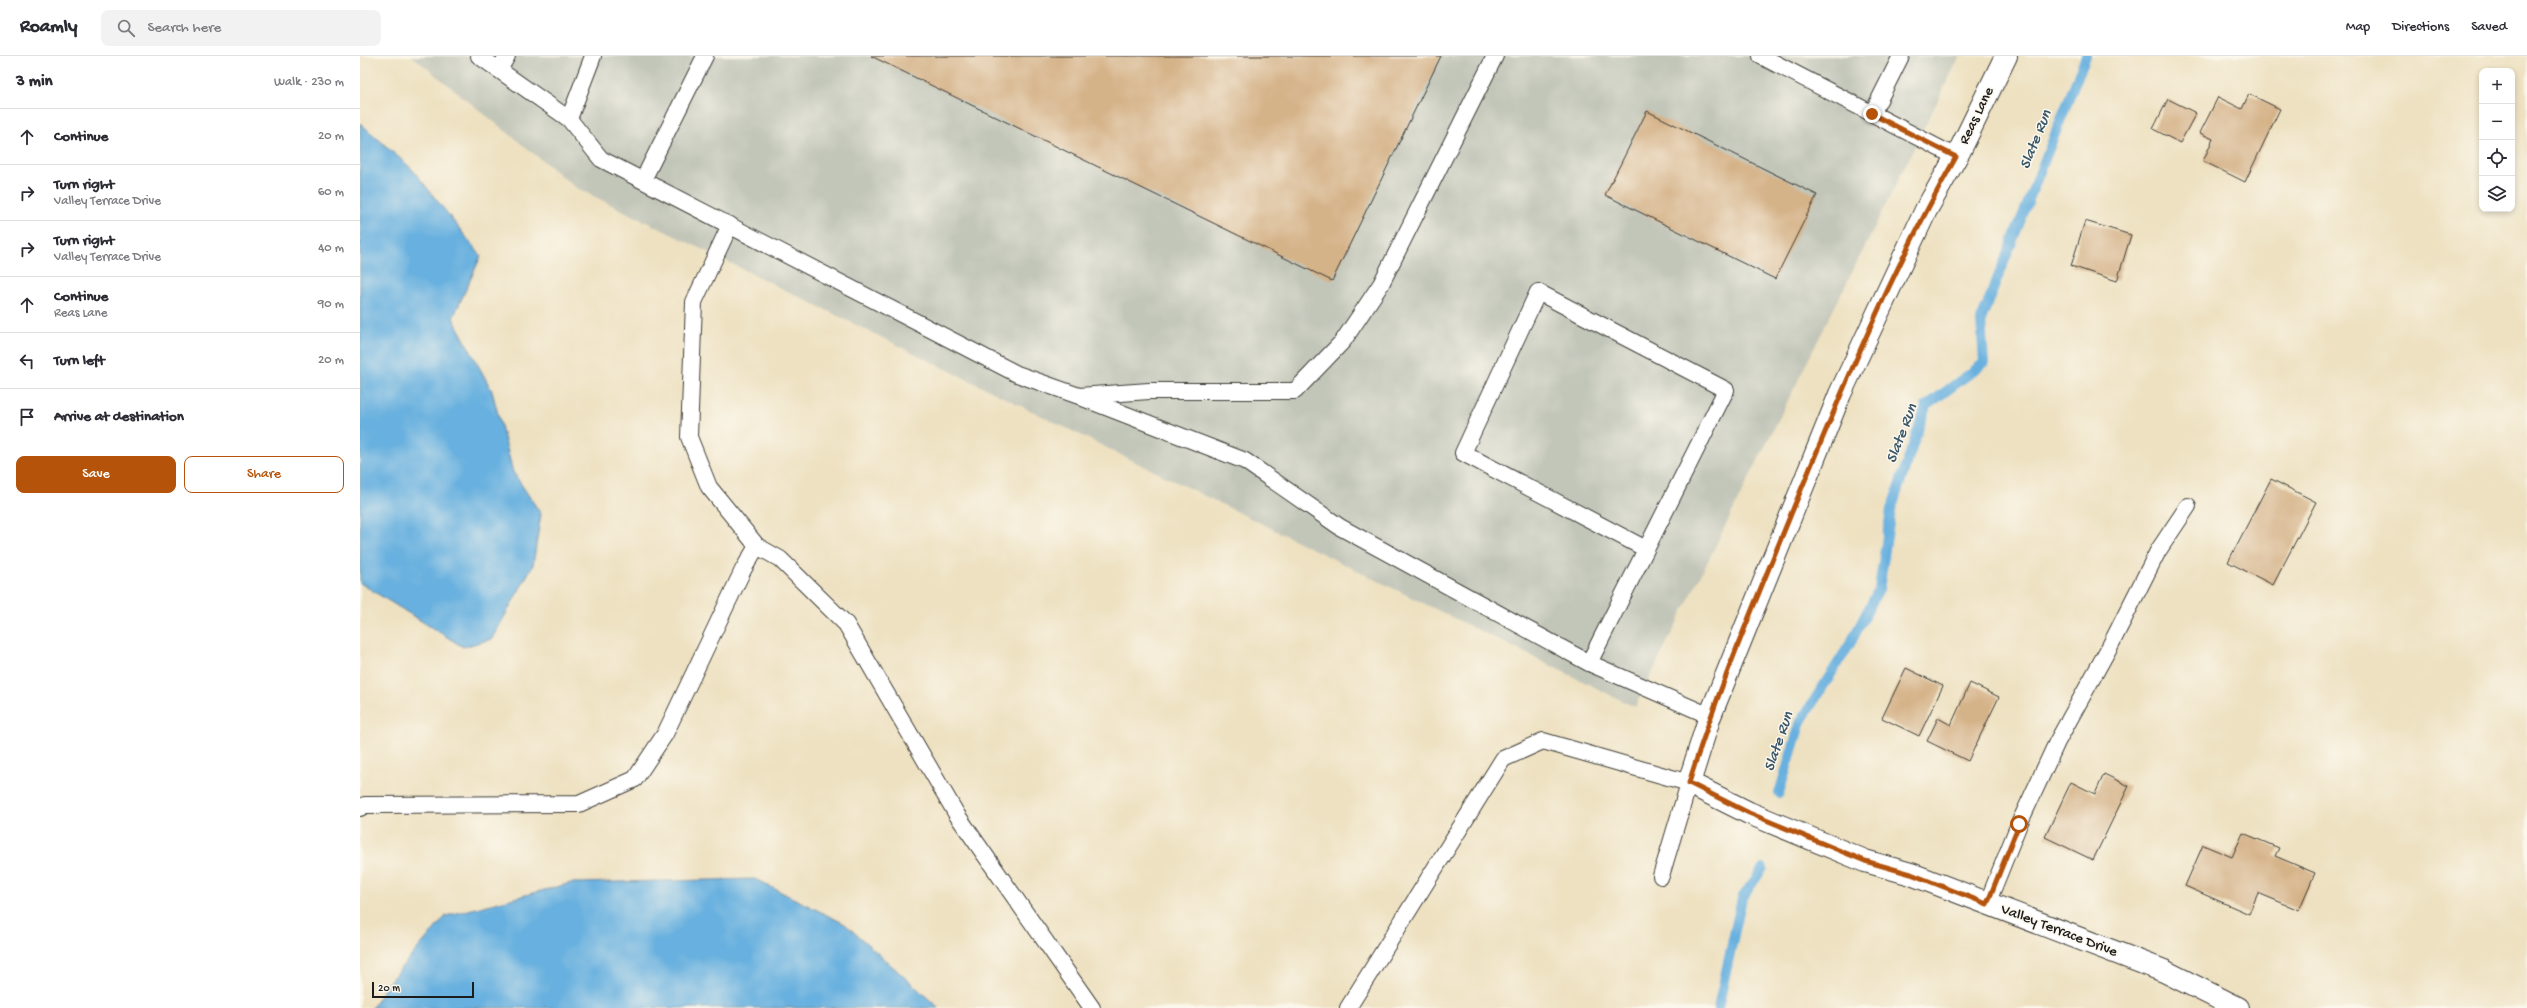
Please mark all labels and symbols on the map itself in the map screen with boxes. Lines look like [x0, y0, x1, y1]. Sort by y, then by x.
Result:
street label: Reas Lane [1955, 84, 1999, 148]
route end [1863, 105, 1881, 123]
water label: Slate Run [2017, 107, 2058, 172]
water label: Slate Run [1883, 401, 1923, 466]
water label: Slate Run [1761, 709, 1799, 774]
route start [2010, 815, 2028, 833]
street label: Valley Terrace Drive [1997, 900, 2120, 962]
scale bar [372, 980, 474, 999]

